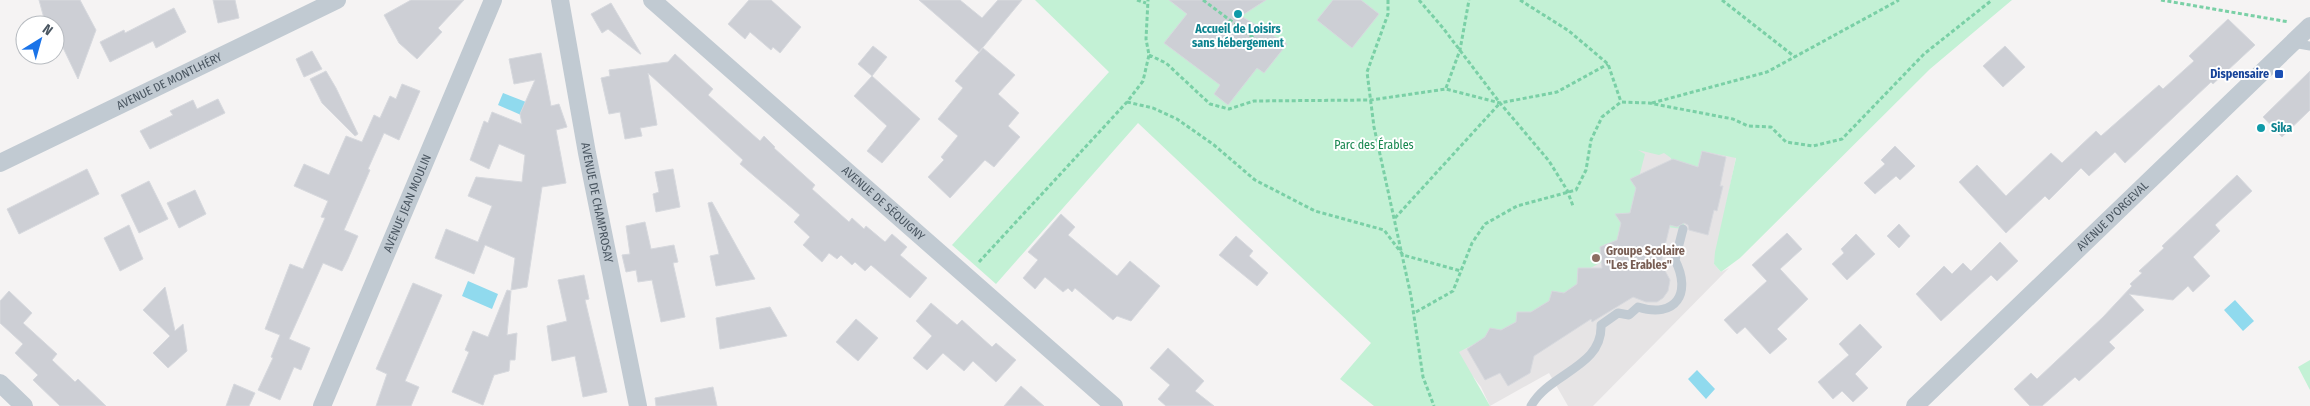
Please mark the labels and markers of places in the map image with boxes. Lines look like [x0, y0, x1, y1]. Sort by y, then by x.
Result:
marker: Accueil de Loisirs sans hébergement [1232, 8, 1244, 20]
place label: Accueil de Loisirs sans hébergement [1192, 22, 1285, 50]
place label: Dispensaire [2210, 67, 2269, 81]
marker: Dispensaire [2273, 68, 2285, 80]
place label: Sika [2271, 121, 2292, 135]
marker: Sika [2255, 122, 2267, 134]
place label: Groupe Scolaire "Les Erables" [1606, 244, 1685, 272]
marker: Groupe Scolaire "Les Erables" [1590, 252, 1602, 264]

